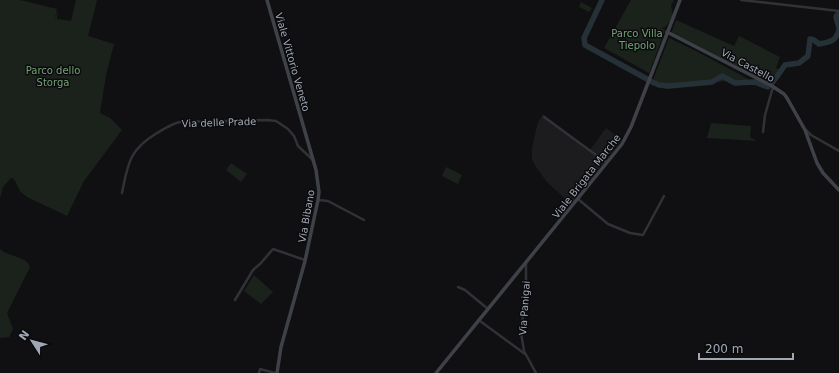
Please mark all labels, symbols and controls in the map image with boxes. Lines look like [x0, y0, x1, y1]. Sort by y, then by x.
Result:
street label: Viale Vittorio Veneto [273, 12, 312, 113]
park label: Parco Villa Tiepolo [611, 28, 663, 51]
street label: Via Castello [719, 47, 776, 84]
park label: Parco dello Storga [26, 65, 80, 88]
street label: Via delle Prade [182, 116, 257, 129]
street label: Viale Brigata Marche [550, 132, 623, 221]
street label: Via Bibano [296, 189, 317, 243]
street label: Via Panigai [517, 280, 532, 336]
north arrow [12, 321, 52, 361]
text: N [16, 328, 32, 343]
scale bar [699, 335, 793, 361]
text: 200 m [705, 342, 743, 356]

